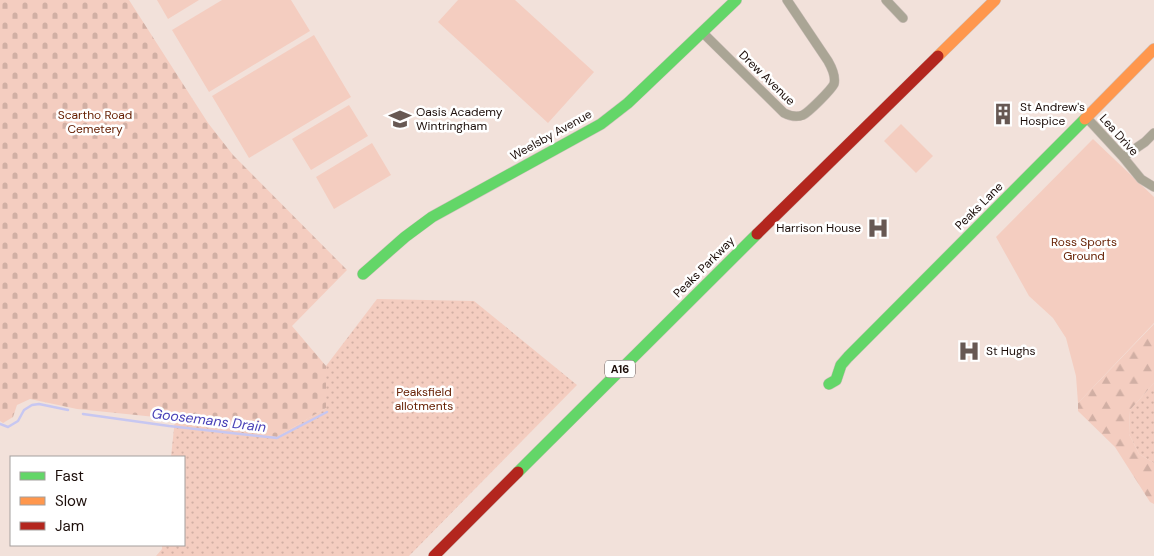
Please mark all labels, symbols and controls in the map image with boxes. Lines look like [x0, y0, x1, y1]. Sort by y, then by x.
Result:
street label: Drew Avenue [735, 47, 799, 109]
place label: St Andrew's Hospice [1020, 99, 1085, 129]
building icon: St Andrew's Hospice [990, 101, 1016, 127]
place label: Oasis Academy Wintringham [416, 104, 503, 134]
school or university icon: Oasis Academy Wintringham [387, 106, 413, 132]
street label: Weelsby Avenue [507, 106, 595, 164]
park label: Scartho Road Cemetery [58, 107, 132, 137]
street label: Lea Drive [1096, 111, 1142, 159]
street label: Peaks Lane [952, 178, 1007, 233]
hospital icon: Harrison House [865, 215, 891, 241]
place label: Harrison House [776, 220, 861, 236]
street label: Peaks Parkway [670, 233, 738, 301]
park label: Ross Sports Ground [1051, 234, 1117, 264]
hospital icon: St Hughs [956, 338, 982, 364]
place label: St Hughs [986, 343, 1036, 359]
road number: A16 [605, 360, 635, 378]
park label: Peaksfield allotments [395, 384, 453, 414]
water label: Goosemans Drain [151, 404, 267, 436]
legend [10, 456, 185, 546]
text: Fast [55, 466, 84, 486]
text: Slow [55, 491, 88, 511]
text: Jam [55, 516, 84, 536]

